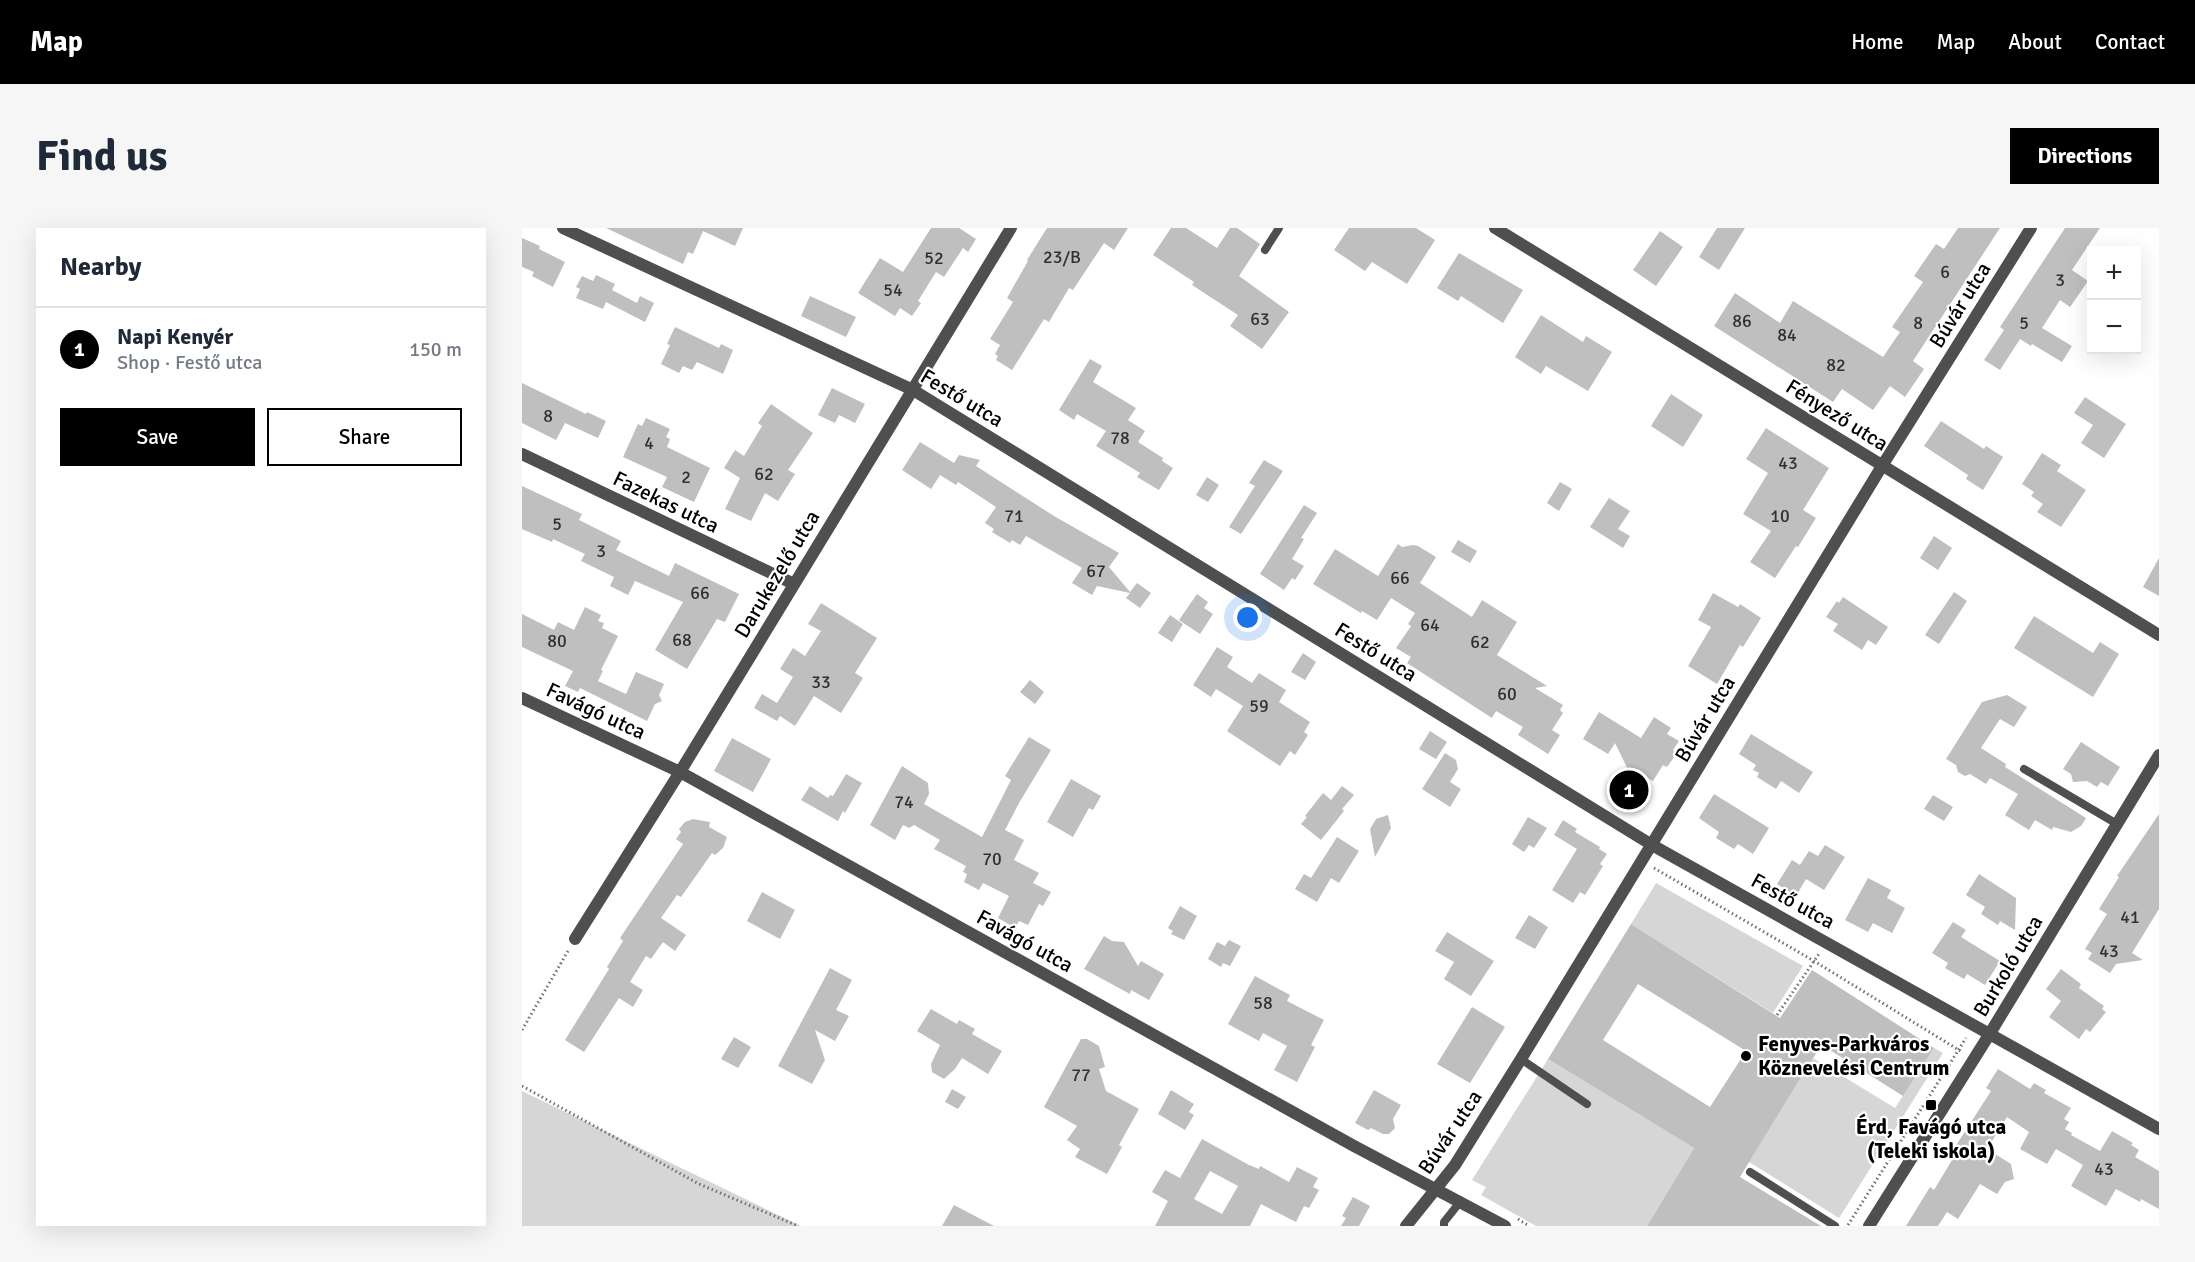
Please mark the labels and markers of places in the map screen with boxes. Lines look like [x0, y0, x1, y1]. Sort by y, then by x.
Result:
pin: 1 [1610, 768, 1648, 812]
place label: Fenyves-Parkváros Köznevelési Centrum [1758, 1031, 1949, 1081]
marker: Fenyves-Parkváros Köznevelési Centrum [1739, 1049, 1753, 1063]
marker: Érd, Favágó utca (Teleki iskola) [1924, 1098, 1938, 1112]
place label: Érd, Favágó utca (Teleki iskola) [1856, 1113, 2007, 1164]

